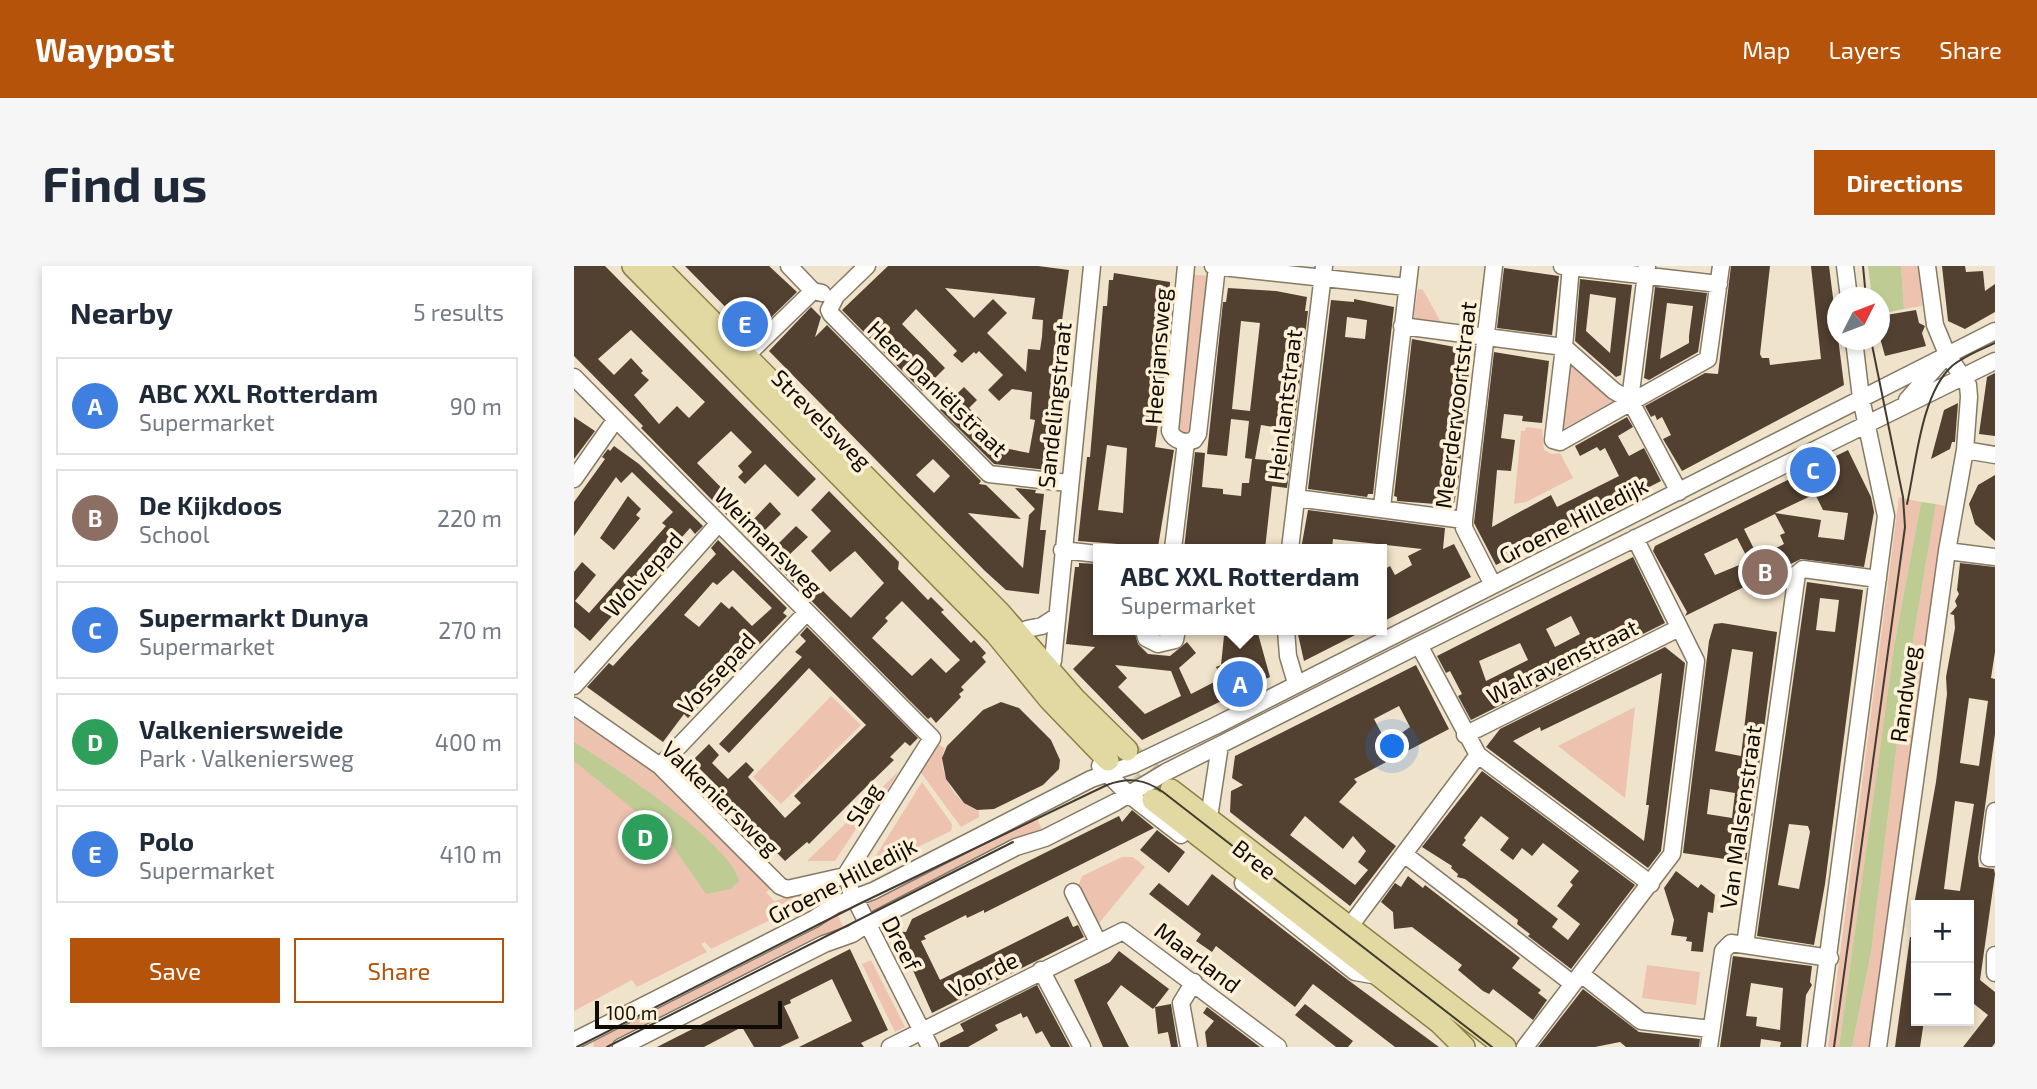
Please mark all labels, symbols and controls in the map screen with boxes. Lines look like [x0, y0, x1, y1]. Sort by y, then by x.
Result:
text: Waypost [35, 29, 174, 69]
text: Map [1742, 35, 1790, 64]
text: Layers [1828, 35, 1901, 64]
text: Share [1939, 35, 2002, 64]
button: Directions [1814, 150, 1995, 215]
text: Find us [42, 153, 207, 212]
street label: Heerjansweg [1138, 287, 1176, 425]
north arrow [1827, 287, 1890, 350]
text: Nearby [70, 294, 173, 330]
text: 5 results [413, 298, 504, 326]
pin: E [722, 298, 768, 350]
street label: Meerdervoortstraat [1428, 300, 1482, 510]
street label: Heer Daniëlstraat [862, 314, 1014, 462]
street label: Sandelingstraat [1031, 320, 1077, 489]
street label: Heinlantstraat [1261, 328, 1307, 482]
street label: Strevelsweg [766, 363, 878, 475]
text: ABC XXL Rotterdam [139, 377, 378, 408]
text: A [87, 392, 103, 420]
text: 90 m [450, 392, 502, 420]
text: Supermarket [139, 408, 274, 436]
pin: C [1790, 444, 1836, 496]
street label: Groene Hilledijk [1494, 470, 1652, 569]
street label: Weimansweg [709, 481, 829, 601]
text: De Kijkdoos [139, 489, 282, 520]
text: B [88, 504, 102, 532]
text: 220 m [437, 504, 502, 532]
text: School [139, 520, 209, 548]
street label: Wolvepad [598, 526, 688, 622]
popup [1093, 544, 1387, 635]
pin: B [1742, 546, 1788, 598]
text: ABC XXL Rotterdam [1120, 560, 1360, 591]
text: Supermarket [1120, 591, 1256, 619]
text: Supermarkt Dunya [139, 601, 369, 632]
street label: Walravenstraat [1482, 612, 1642, 710]
text: C [88, 616, 102, 644]
text: 270 m [438, 616, 502, 644]
street label: Vossepad [671, 626, 761, 720]
text: Supermarket [139, 632, 274, 660]
street label: Randweg [1883, 644, 1925, 744]
pin: A [1217, 658, 1263, 710]
text: Valkeniersweide [139, 713, 343, 744]
street label: Van Malsenstraat [1713, 723, 1767, 911]
text: D [87, 728, 103, 756]
text: 400 m [435, 728, 502, 756]
your location [1375, 729, 1409, 763]
street label: Valkeniersweg [656, 735, 786, 861]
text: Park · Valkeniersweg [139, 744, 354, 772]
street label: Slag [839, 777, 887, 831]
pin: D [622, 811, 668, 863]
text: Polo [139, 825, 194, 856]
street label: Groene Hilledijk [763, 830, 921, 929]
street label: Bree [1228, 833, 1282, 885]
text: E [88, 840, 102, 868]
text: 410 m [440, 840, 502, 868]
text: Supermarket [139, 856, 274, 884]
map controls [1911, 900, 1974, 1026]
button: + [1911, 900, 1974, 963]
street label: Dreef [876, 911, 928, 976]
street label: Maarland [1149, 916, 1247, 998]
button: Save [70, 938, 280, 1003]
button: Share [294, 938, 504, 1003]
street label: Voorde [944, 945, 1022, 1003]
button: − [1911, 963, 1974, 1026]
scale bar [595, 998, 782, 1030]
text: 100 m [606, 1001, 657, 1024]

